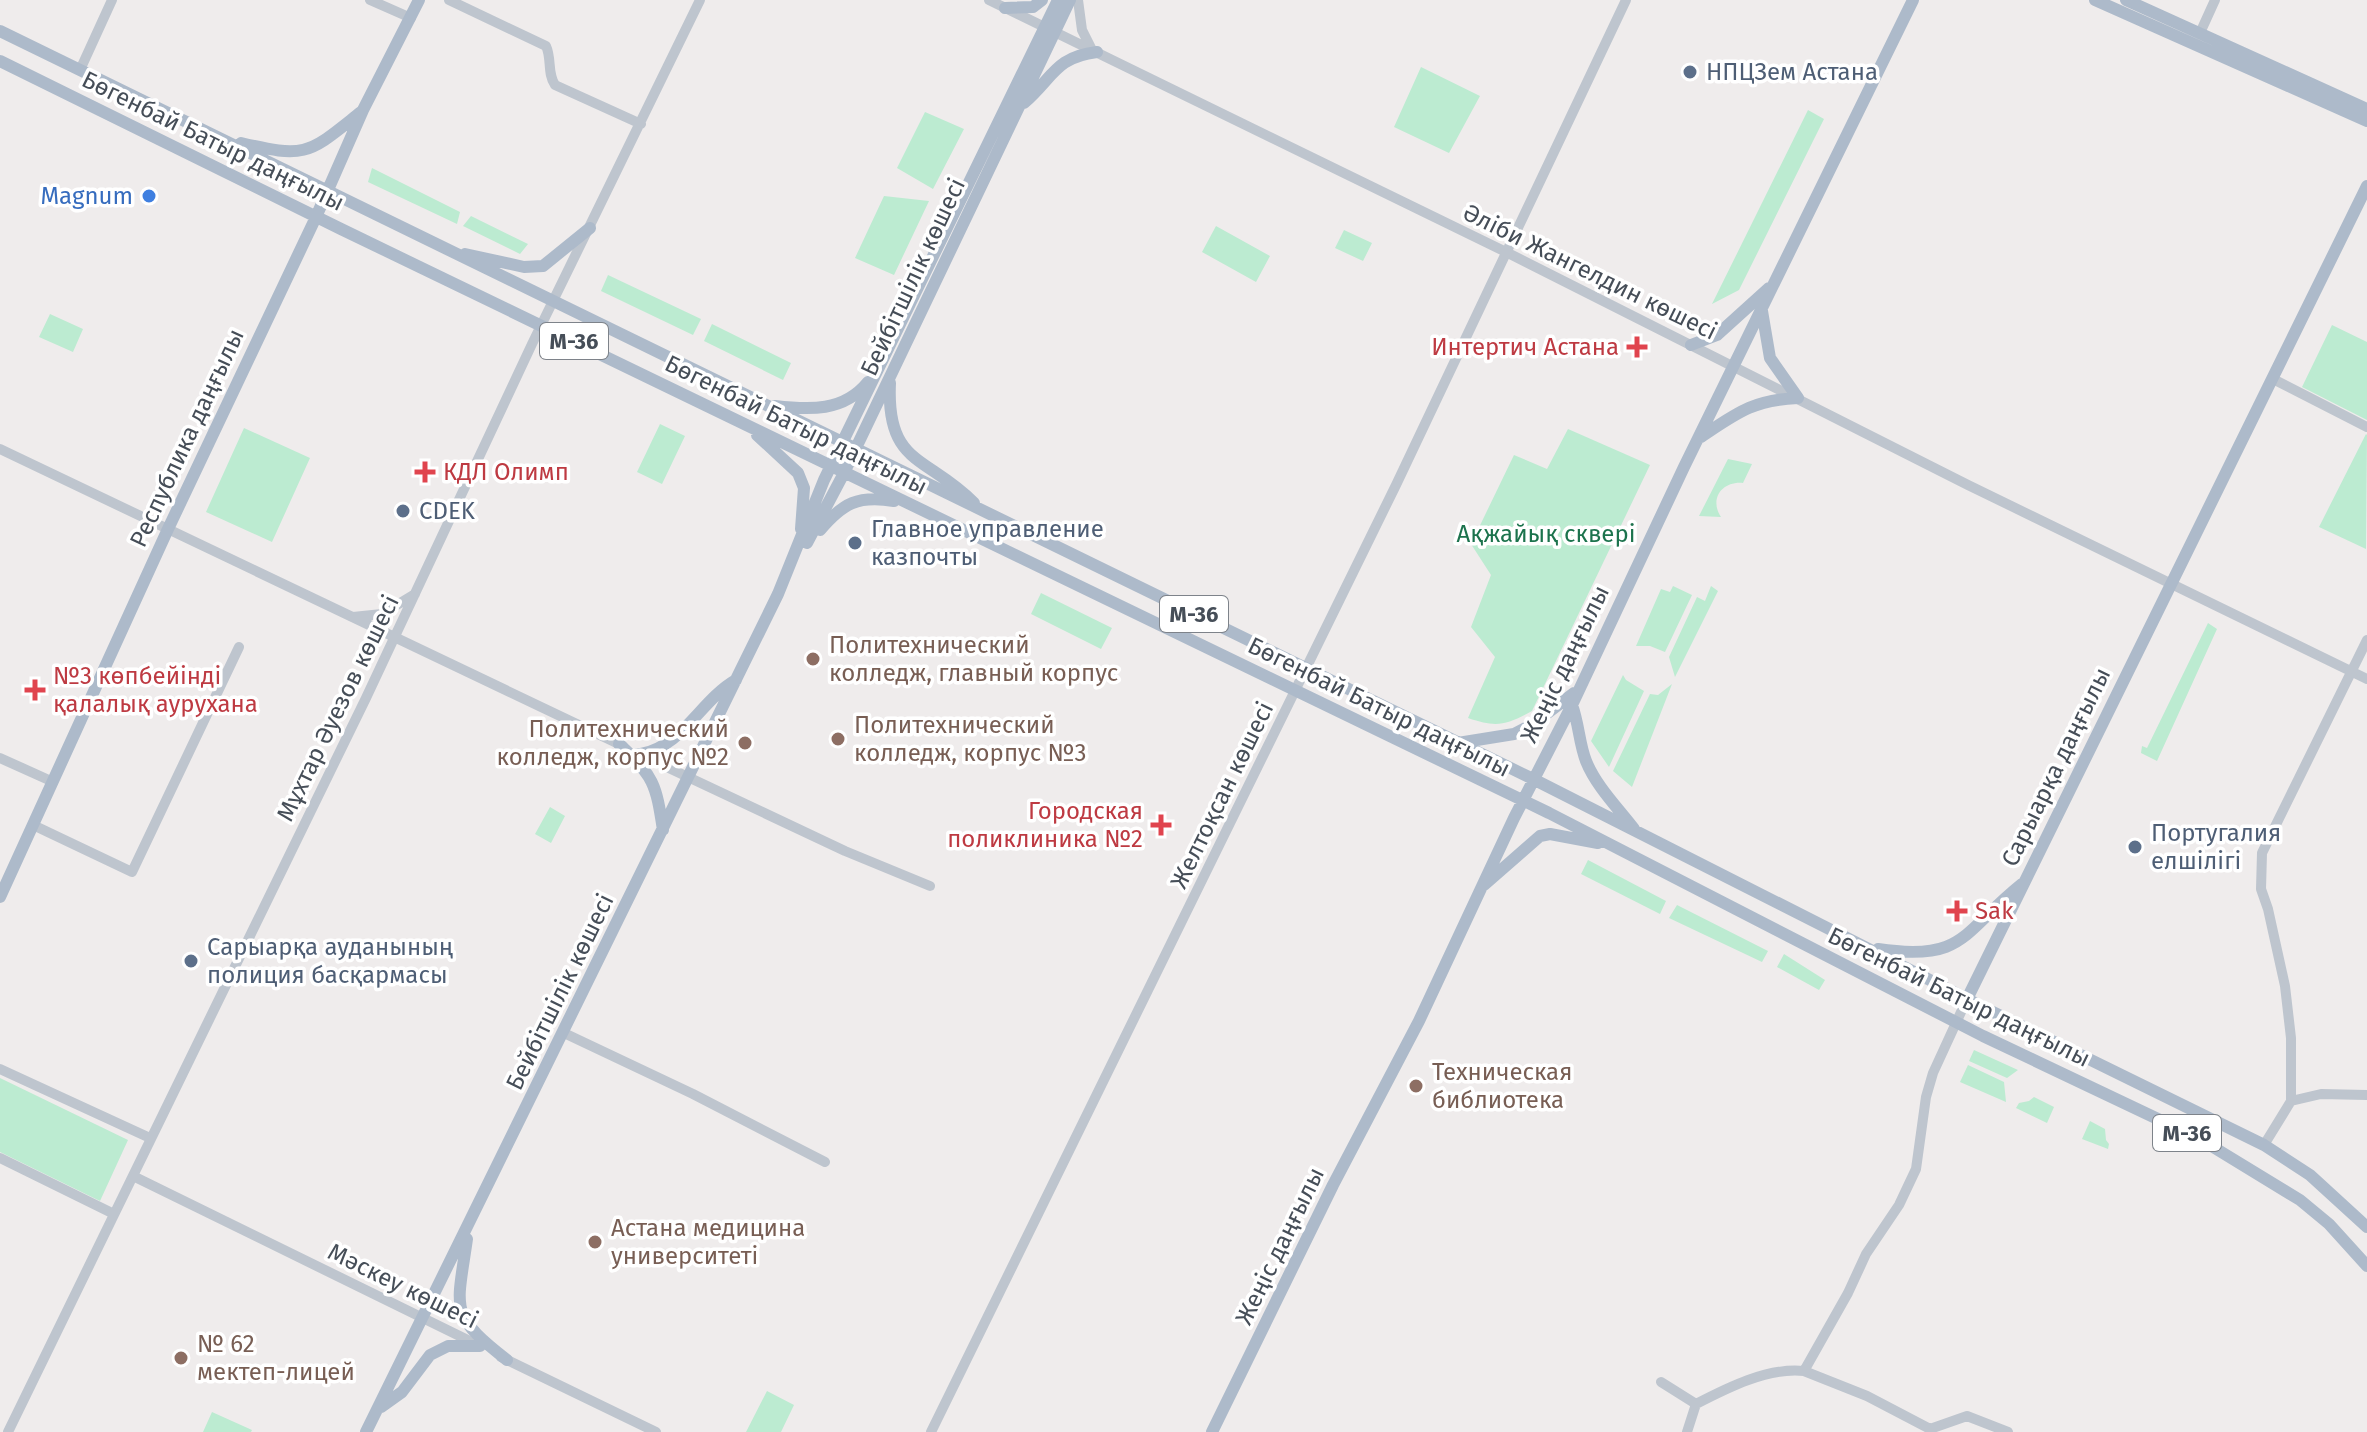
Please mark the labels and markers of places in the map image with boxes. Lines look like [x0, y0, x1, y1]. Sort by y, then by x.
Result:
place label: НПЦЗем Астана [1706, 58, 1878, 86]
marker: НПЦЗем Астана [1681, 63, 1699, 81]
place label: Magnum [40, 182, 133, 210]
marker: Magnum [140, 187, 158, 205]
place label: Интертич Астана [1431, 333, 1619, 361]
marker: Интертич Астана [1626, 336, 1648, 358]
place label: КДЛ Олимп [443, 458, 569, 486]
marker: КДЛ Олимп [414, 461, 436, 483]
place label: CDEK [419, 497, 476, 525]
marker: CDEK [394, 502, 412, 520]
place label: Главное управление казпочты [871, 515, 1104, 571]
marker: Главное управление казпочты [846, 534, 864, 552]
place label: Политехнический колледж, главный корпус [829, 631, 1118, 687]
marker: Политехнический колледж, главный корпус [804, 650, 822, 668]
place label: №3 көпбейінді қалалық аурухана [53, 662, 258, 718]
marker: №3 көпбейінді қалалық аурухана [24, 679, 46, 701]
place label: Политехнический колледж, корпус №3 [854, 711, 1087, 767]
place label: Политехнический колледж, корпус №2 [497, 715, 729, 771]
marker: Политехнический колледж, корпус №3 [829, 730, 847, 748]
marker: Политехнический колледж, корпус №2 [736, 734, 754, 752]
place label: Городская поликлиника №2 [947, 797, 1143, 853]
marker: Городская поликлиника №2 [1150, 814, 1172, 836]
place label: Португалия елшілігі [2151, 819, 2281, 875]
marker: Португалия елшілігі [2126, 838, 2144, 856]
place label: Sak [1975, 897, 2014, 925]
marker: Sak [1946, 900, 1968, 922]
place label: Сарыарқа ауданының полиция басқармасы [207, 933, 453, 989]
marker: Сарыарқа ауданының полиция басқармасы [182, 952, 200, 970]
place label: Техническая библиотека [1432, 1058, 1572, 1114]
marker: Техническая библиотека [1407, 1077, 1425, 1095]
place label: Астана медицина университеті [611, 1214, 805, 1270]
marker: Астана медицина университеті [586, 1233, 604, 1251]
place label: № 62 мектеп-лицей [197, 1330, 355, 1386]
marker: № 62 мектеп-лицей [172, 1349, 190, 1367]

